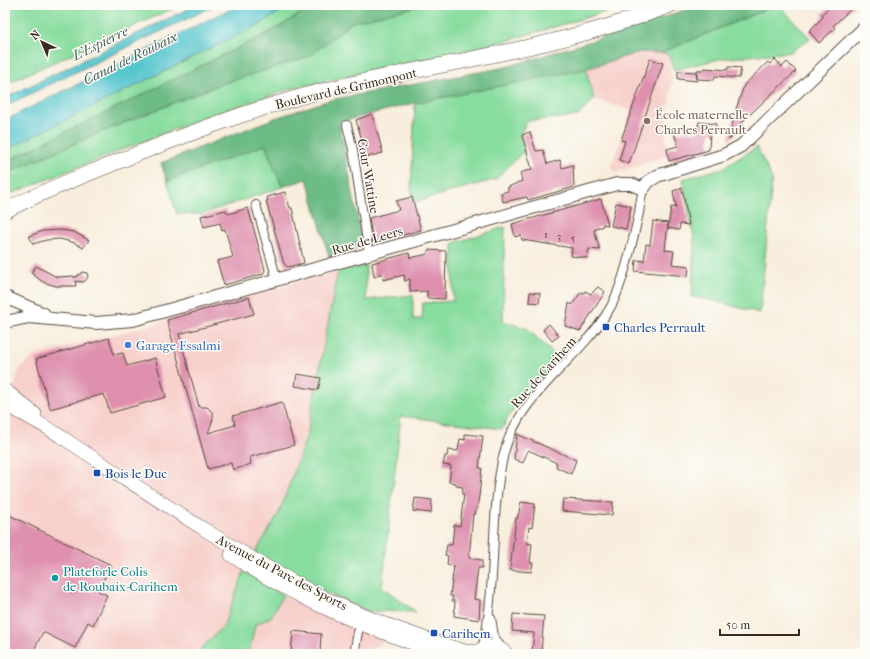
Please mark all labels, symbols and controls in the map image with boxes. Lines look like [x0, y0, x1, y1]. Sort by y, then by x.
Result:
north arrow [22, 22, 62, 62]
water label: L'Espierre [69, 23, 131, 65]
text: N [28, 27, 43, 43]
water label: Canal de Roubaix [80, 28, 181, 89]
street label: Boulevard de Grimonpont [274, 65, 419, 112]
place label: École maternelle Charles Perrault [655, 107, 749, 137]
marker: École maternelle Charles Perrault [642, 116, 652, 126]
street label: Cour Wattine [355, 137, 383, 215]
street label: Rue de Leers [330, 223, 405, 258]
house number: 1 [544, 228, 548, 241]
house number: 3 [557, 230, 561, 243]
house number: 5 [571, 232, 576, 245]
place label: Charles Perrault [614, 320, 706, 335]
marker: Charles Perrault [601, 322, 611, 332]
street label: Rue de Carihem [507, 333, 579, 411]
place label: Garage Essalmi [136, 338, 221, 353]
marker: Garage Essalmi [123, 340, 133, 350]
place label: Bois le Duc [105, 466, 167, 481]
marker: Bois le Duc [92, 468, 102, 478]
street label: Avenue du Parc des Sports [213, 531, 350, 613]
place label: Plateforle Colis de Roubaix-Carihem [63, 564, 178, 594]
marker: Plateforle Colis de Roubaix-Carihem [50, 573, 60, 583]
scale bar [720, 611, 799, 637]
text: 50 m [726, 618, 750, 632]
place label: Carihem [442, 626, 491, 641]
marker: Carihem [429, 628, 439, 638]

